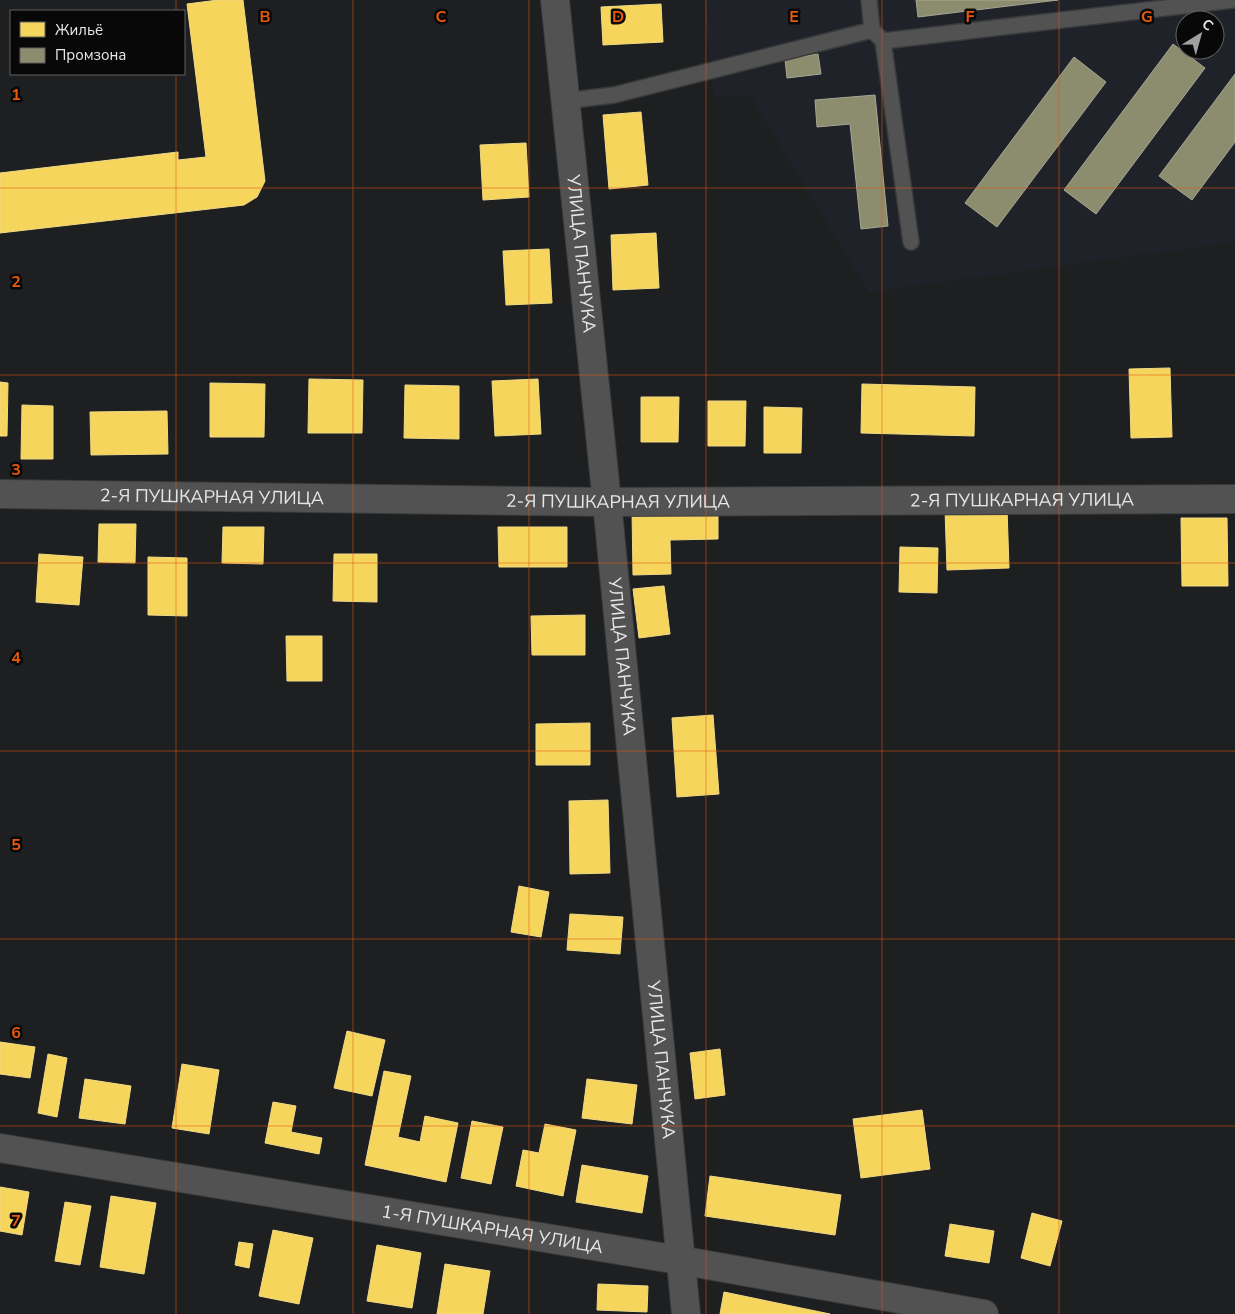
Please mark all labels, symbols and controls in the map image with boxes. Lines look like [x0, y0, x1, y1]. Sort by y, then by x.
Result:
text: B [259, 6, 271, 28]
text: C [436, 6, 447, 28]
text: D [612, 6, 624, 28]
text: E [789, 6, 799, 28]
text: F [966, 6, 975, 28]
text: G [1141, 6, 1153, 28]
legend [10, 10, 185, 75]
north arrow [1175, 10, 1225, 60]
text: С [1198, 15, 1217, 36]
text: Жильё [55, 20, 103, 40]
text: Промзона [55, 45, 126, 65]
text: 1 [11, 84, 21, 106]
street label: УЛИЦА ПАНЧУКА [561, 172, 601, 334]
text: 2 [11, 271, 21, 293]
text: 3 [11, 459, 21, 481]
street label: 2-Я ПУШКАРНАЯ УЛИЦА [100, 483, 324, 510]
street label: 2-Я ПУШКАРНАЯ УЛИЦА [910, 487, 1134, 513]
street label: 2-Я ПУШКАРНАЯ УЛИЦА [506, 489, 730, 514]
street label: УЛИЦА ПАНЧУКА [602, 575, 642, 737]
text: 4 [11, 647, 21, 669]
text: 5 [11, 834, 21, 856]
street label: УЛИЦА ПАНЧУКА [642, 978, 681, 1140]
text: 6 [11, 1022, 21, 1044]
street label: 1-Я ПУШКАРНАЯ УЛИЦА [380, 1199, 605, 1259]
text: 7 [11, 1210, 21, 1232]

